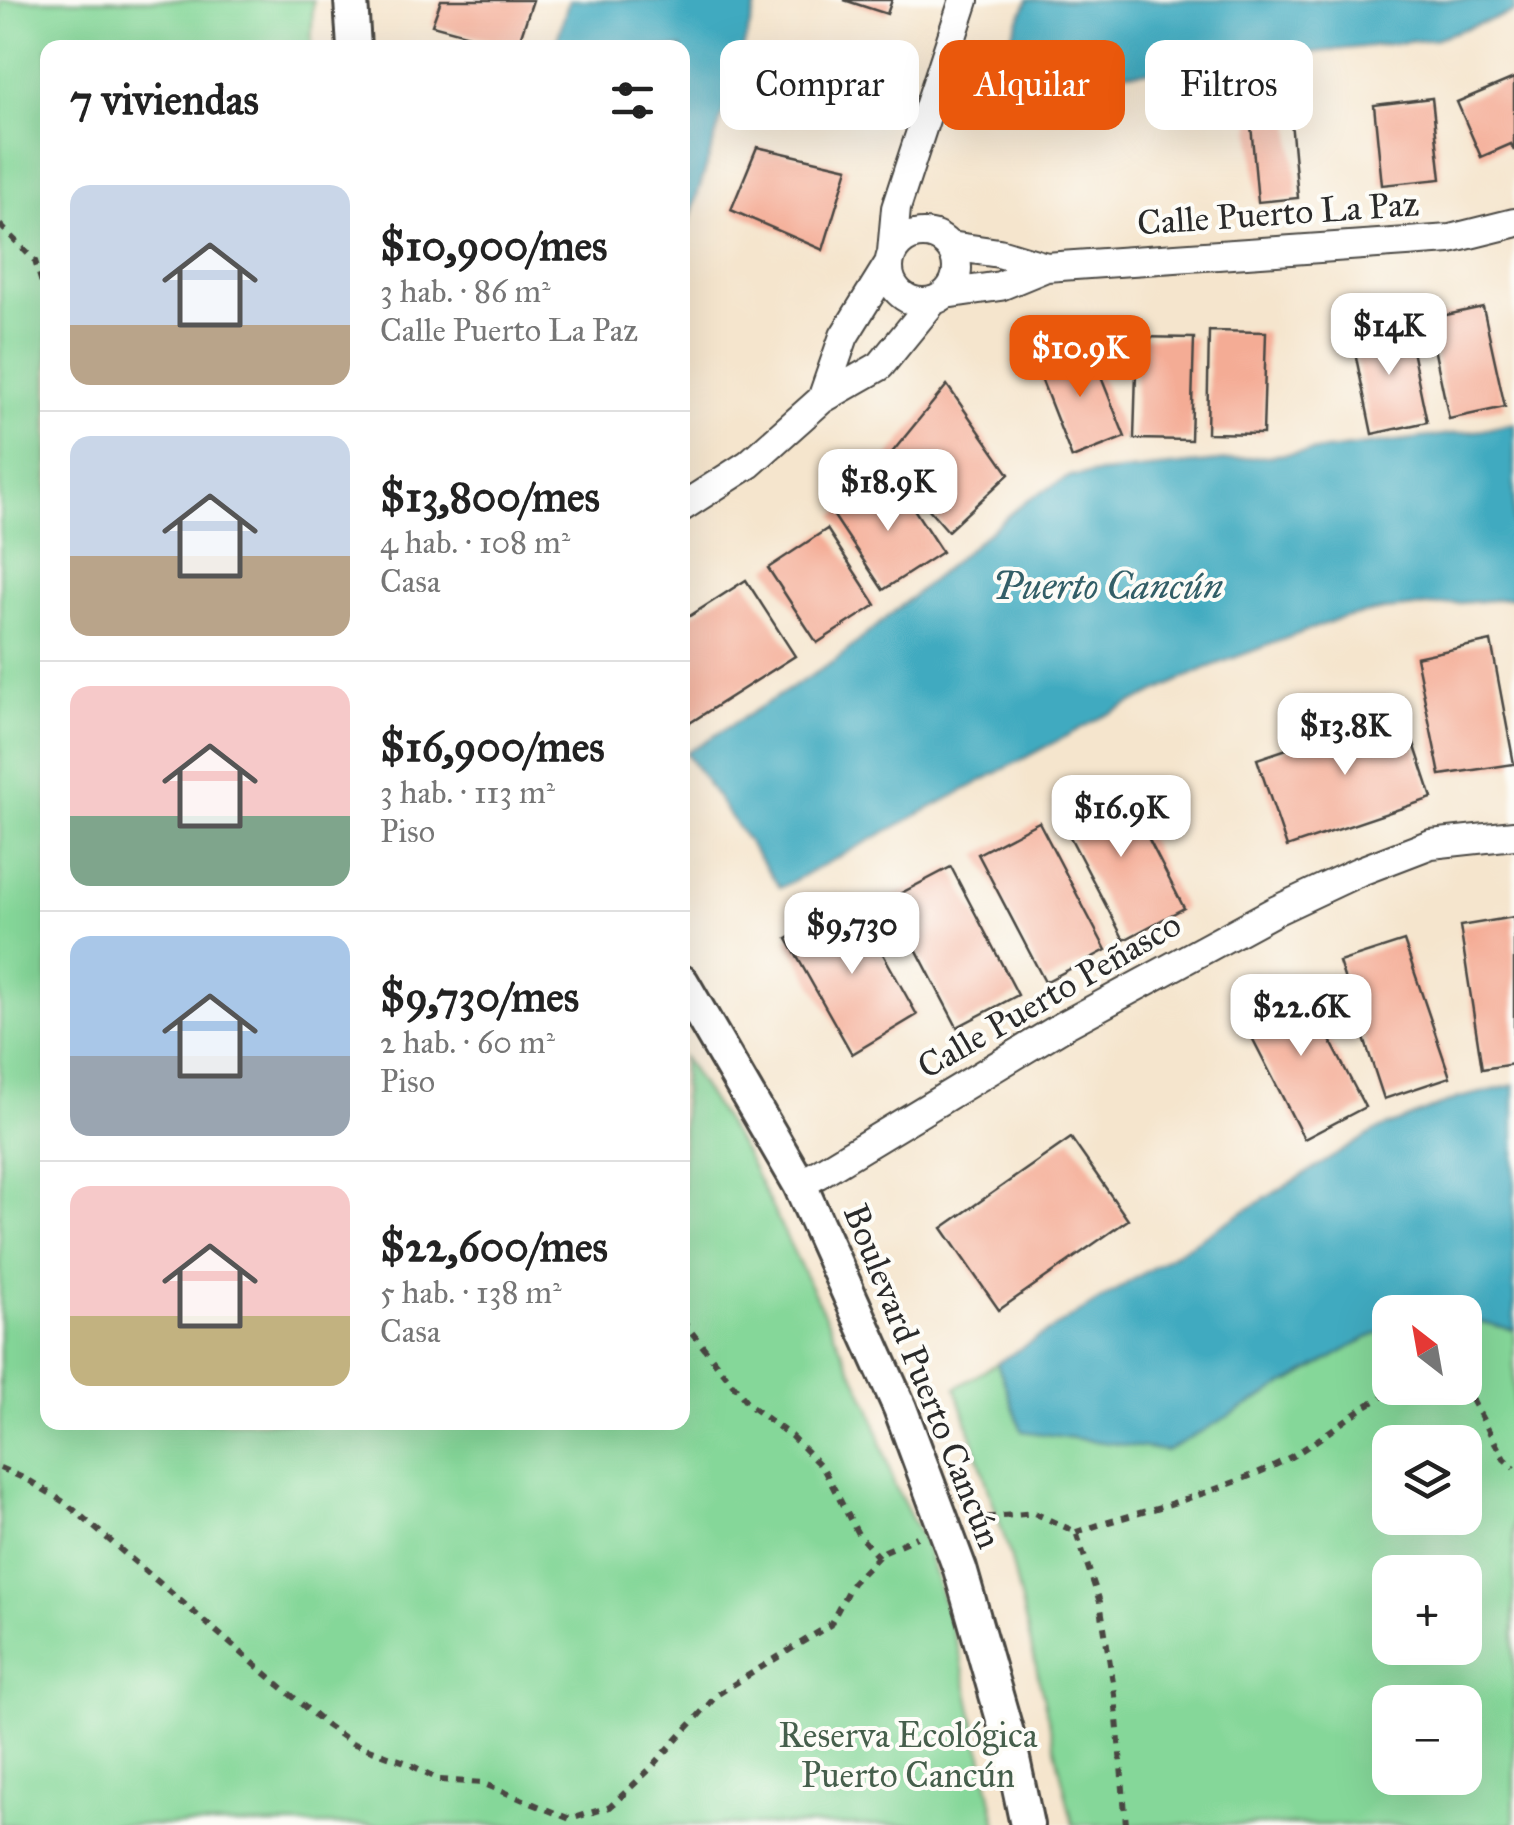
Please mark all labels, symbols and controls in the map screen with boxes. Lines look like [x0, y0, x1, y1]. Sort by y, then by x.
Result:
chip: Comprar [720, 40, 919, 130]
chip: Alquilar [939, 40, 1125, 130]
chip: Filtros [1145, 40, 1313, 130]
icon: filters [605, 73, 660, 128]
text: 7 viviendas [70, 74, 259, 126]
street label: Calle Puerto La Paz [1136, 182, 1420, 245]
text: $10,900/mes [380, 220, 607, 272]
icon: home [150, 225, 270, 345]
text: 3 hab. · 86 m² [380, 272, 550, 311]
pin: $14K [1330, 293, 1448, 378]
text: $14K [1353, 306, 1425, 345]
text: Calle Puerto La Paz [380, 311, 638, 350]
pin: $10.9K [999, 315, 1161, 400]
text: $10.9K [1032, 328, 1128, 367]
pin: $18.9K [807, 449, 969, 534]
text: $18.9K [840, 462, 936, 501]
text: $13,800/mes [380, 471, 600, 523]
icon: home [150, 476, 270, 596]
text: 4 hab. · 108 m² [380, 523, 570, 562]
text: Casa [380, 562, 441, 601]
water label: Puerto Cancún [993, 563, 1223, 609]
pin: $13.8K [1264, 693, 1426, 778]
text: $13.8K [1299, 706, 1391, 745]
text: $16,900/mes [380, 721, 605, 773]
icon: home [150, 726, 270, 846]
text: 3 hab. · 113 m² [380, 773, 555, 812]
pin: $16.9K [1040, 775, 1202, 860]
text: $16.9K [1074, 788, 1168, 827]
text: Piso [380, 812, 435, 851]
pin: $9,730 [771, 892, 933, 977]
street label: Calle Puerto Peñasco [910, 903, 1188, 1088]
text: $9,730 [806, 905, 898, 944]
text: $9,730/mes [380, 971, 579, 1023]
pin: $22.6K [1220, 974, 1382, 1059]
icon: home [150, 976, 270, 1096]
text: $22.6K [1252, 987, 1350, 1026]
text: 2 hab. · 60 m² [380, 1023, 555, 1062]
text: Piso [380, 1062, 435, 1101]
street label: Boulevard Puerto Cancún [834, 1198, 1011, 1555]
text: $22,600/mes [380, 1221, 608, 1273]
icon: home [150, 1226, 270, 1346]
text: 5 hab. · 138 m² [380, 1273, 562, 1312]
north arrow [1372, 1295, 1482, 1405]
map controls [1372, 1295, 1482, 1795]
text: Casa [380, 1312, 441, 1351]
button: layers [1372, 1425, 1482, 1535]
button: + [1372, 1555, 1482, 1665]
button: − [1372, 1685, 1482, 1795]
park label: Reserva Ecológica Puerto Cancún [778, 1714, 1038, 1797]

